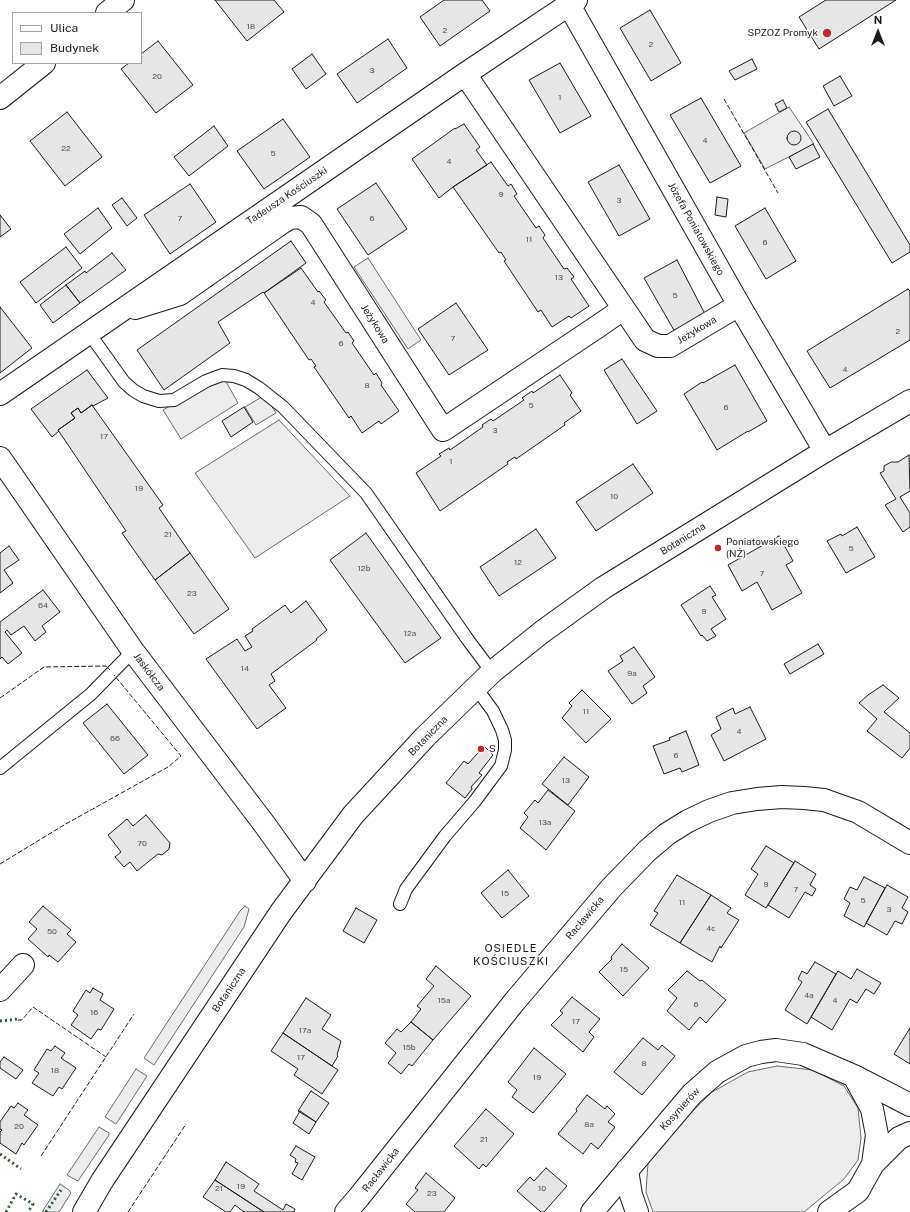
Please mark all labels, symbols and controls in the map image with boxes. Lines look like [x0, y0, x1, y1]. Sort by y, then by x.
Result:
legend [12, 12, 142, 64]
north arrow [858, 12, 898, 52]
text: N [874, 14, 882, 26]
text: Ulica [50, 21, 78, 35]
house number: 18 [247, 22, 255, 32]
house number: 2 [443, 26, 447, 36]
place label: SPZOZ Promyk [748, 27, 818, 39]
marker: SPZOZ Promyk [821, 27, 833, 39]
house number: 2 [649, 40, 653, 50]
text: Budynek [50, 41, 99, 55]
house number: 3 [369, 66, 375, 76]
house number: 20 [152, 72, 162, 82]
house number: 1 [558, 93, 562, 103]
house number: 4 [702, 136, 708, 146]
house number: 22 [61, 144, 71, 154]
house number: 5 [270, 149, 276, 159]
house number: 4 [446, 157, 452, 167]
street label: Tadeusza Kościuszki [244, 164, 330, 228]
street label: Józefa Poniatowskiego [665, 180, 727, 278]
house number: 9 [499, 190, 503, 200]
house number: 3 [616, 196, 622, 206]
house number: 7 [178, 214, 182, 224]
house number: 6 [370, 214, 374, 224]
house number: 11 [526, 235, 532, 245]
house number: 6 [763, 238, 767, 248]
house number: 13 [555, 273, 563, 283]
house number: 5 [672, 291, 678, 301]
house number: 4 [310, 298, 316, 308]
street label: Jeżykowa [358, 302, 392, 346]
street label: Jeżykowa [675, 314, 719, 346]
house number: 2 [896, 327, 900, 337]
house number: 7 [451, 334, 455, 344]
house number: 6 [339, 339, 343, 349]
house number: 4 [842, 365, 848, 375]
house number: 8 [364, 381, 370, 391]
house number: 5 [528, 401, 534, 411]
house number: 6 [724, 403, 728, 413]
house number: 3 [492, 426, 498, 436]
house number: 17 [100, 432, 108, 442]
house number: 1 [449, 457, 453, 467]
house number: 19 [135, 484, 143, 494]
house number: 10 [610, 492, 618, 502]
street label: Botaniczna [658, 520, 708, 558]
house number: 21 [164, 530, 172, 540]
place label: Poniatowskiego (NŻ) [726, 536, 799, 560]
marker: Poniatowskiego (NŻ) [713, 543, 723, 553]
house number: 5 [848, 544, 854, 554]
house number: 12 [514, 558, 522, 568]
house number: 12b [358, 564, 370, 574]
house number: 7 [760, 569, 764, 579]
house number: 23 [187, 589, 197, 599]
house number: 64 [38, 601, 48, 611]
house number: 9 [702, 607, 706, 617]
house number: 12a [404, 629, 416, 639]
street label: Jaskółcza [131, 651, 167, 693]
house number: 14 [241, 664, 249, 674]
house number: 9a [627, 669, 637, 679]
house number: 11 [583, 707, 589, 717]
street label: Botaniczna [406, 713, 450, 759]
house number: 4 [736, 727, 742, 737]
house number: 66 [110, 734, 120, 744]
place label: S [489, 743, 496, 755]
marker: S [476, 744, 486, 754]
house number: 6 [674, 751, 678, 761]
house number: 13 [562, 776, 570, 786]
house number: 13a [539, 818, 551, 828]
house number: 70 [137, 839, 147, 849]
house number: 9 [764, 880, 768, 890]
house number: 7 [794, 885, 798, 895]
house number: 15 [501, 889, 509, 899]
street label: Racławicka [563, 894, 607, 942]
house number: 5 [860, 896, 866, 906]
house number: 11 [679, 898, 685, 908]
house number: 3 [886, 905, 892, 915]
house number: 4c [706, 924, 716, 934]
house number: 50 [47, 927, 57, 937]
district label: OSIEDLE KOŚCIUSZKI [473, 942, 549, 968]
street label: Botaniczna [210, 965, 248, 1015]
house number: 15 [620, 965, 628, 975]
house number: 4a [804, 991, 814, 1001]
house number: 15a [438, 996, 450, 1006]
house number: 4 [832, 996, 838, 1006]
house number: 6 [694, 1000, 698, 1010]
house number: 16 [90, 1008, 98, 1018]
house number: 17 [572, 1017, 580, 1027]
house number: 17a [299, 1026, 311, 1036]
house number: 15b [402, 1043, 416, 1053]
house number: 17 [297, 1053, 305, 1063]
house number: 8 [641, 1059, 647, 1069]
house number: 18 [51, 1066, 59, 1076]
house number: 19 [533, 1073, 541, 1083]
street label: Kosynierów [658, 1085, 702, 1133]
house number: 8a [584, 1120, 594, 1130]
house number: 20 [14, 1122, 24, 1132]
house number: 21 [480, 1135, 488, 1145]
street label: Racławicka [360, 1145, 402, 1195]
house number: 19 [237, 1182, 245, 1192]
house number: 21 [215, 1184, 223, 1194]
house number: 10 [538, 1184, 546, 1194]
house number: 23 [427, 1189, 437, 1199]

